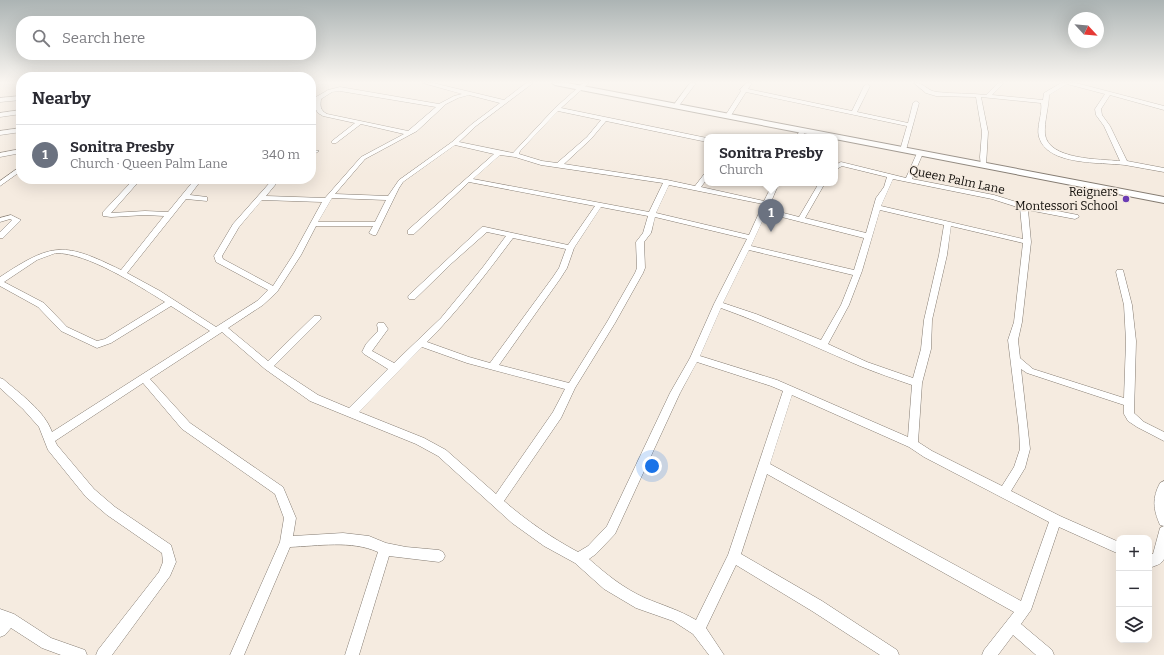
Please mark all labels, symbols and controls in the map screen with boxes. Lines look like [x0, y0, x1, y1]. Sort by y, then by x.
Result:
north arrow [1068, 12, 1104, 48]
search box [16, 16, 316, 60]
icon: search [30, 27, 52, 49]
text: Search here [62, 29, 145, 47]
text: Nearby [32, 88, 91, 109]
popup [704, 134, 838, 186]
text: Sonitra Presby [70, 138, 174, 156]
text: Sonitra Presby [719, 144, 823, 162]
text: 1 [42, 147, 48, 162]
text: 340 m [262, 147, 300, 162]
text: Church · Queen Palm Lane [70, 156, 228, 171]
text: Church [719, 162, 763, 177]
street label: Queen Palm Lane [908, 163, 1006, 197]
place label: Reigners Montessori School [1015, 185, 1119, 213]
marker: Reigners Montessori School [1121, 194, 1131, 204]
pin: 1 [758, 199, 784, 232]
your location [642, 456, 662, 476]
map controls [1116, 535, 1152, 643]
button: + [1116, 535, 1152, 571]
button: − [1116, 571, 1152, 607]
button: layers [1116, 607, 1152, 643]

